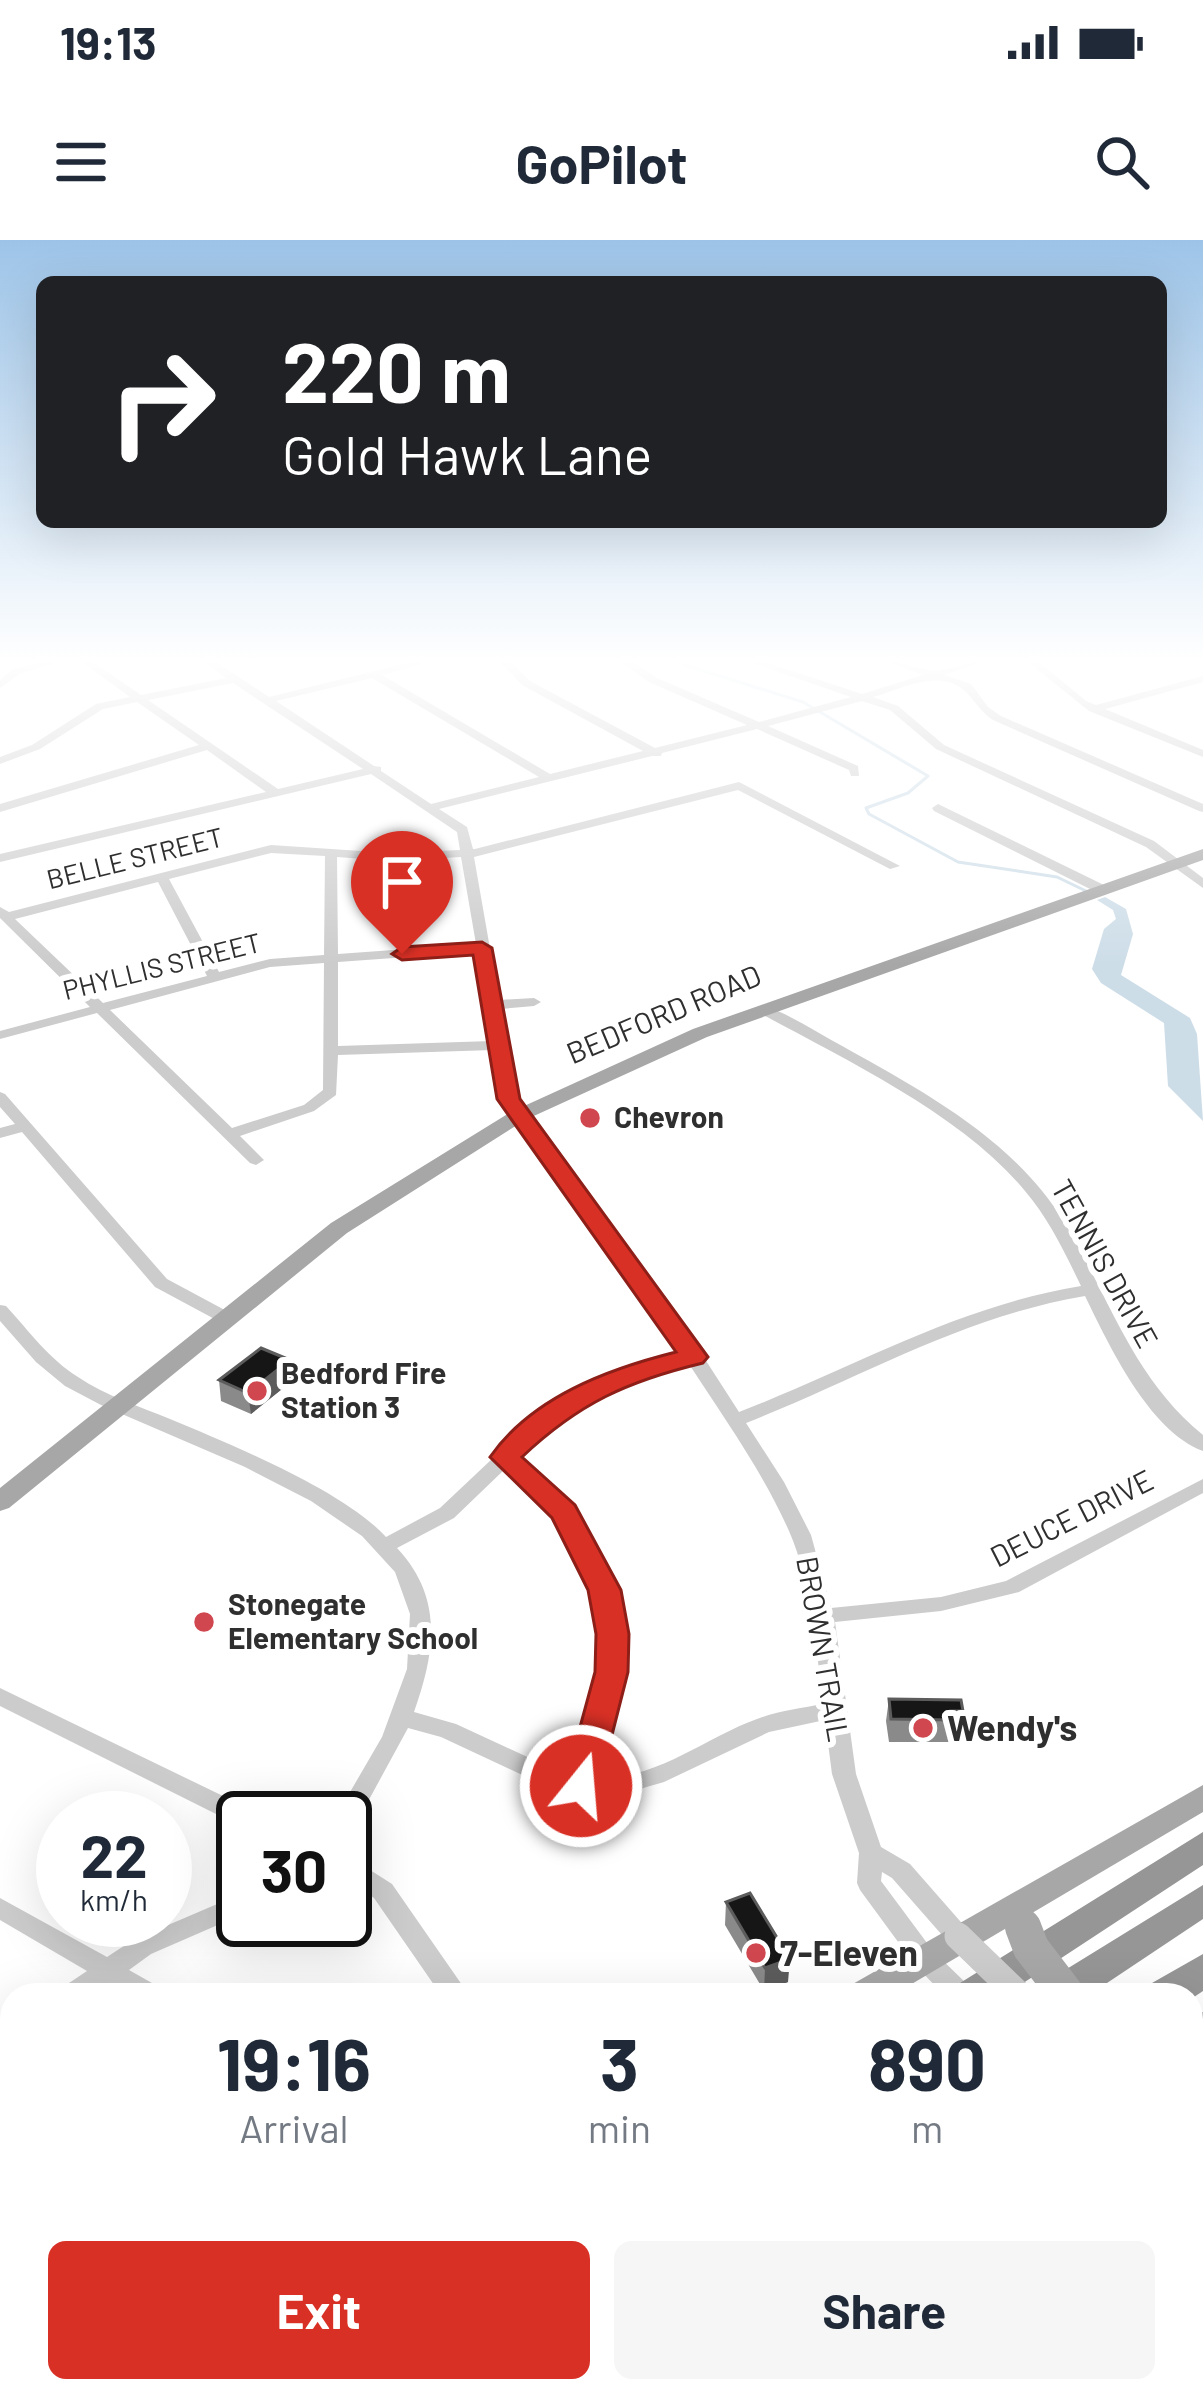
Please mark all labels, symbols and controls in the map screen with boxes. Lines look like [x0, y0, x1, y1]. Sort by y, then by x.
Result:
text: 19:13 [60, 15, 156, 69]
icon: menu [48, 129, 114, 195]
icon: search [1089, 129, 1155, 195]
text: GoPilot [515, 130, 688, 195]
text: 220 m [282, 319, 511, 420]
icon: right [84, 324, 240, 480]
text: Gold Hawk Lane [282, 421, 652, 486]
street label: BELLE STREET [43, 820, 226, 894]
pin [351, 831, 453, 954]
icon: arrive [369, 849, 435, 915]
street label: PHYLLIS STREET [59, 925, 264, 1005]
street label: BEDFORD ROAD [561, 956, 766, 1070]
place label: Chevron [614, 1098, 724, 1134]
marker: Chevron [577, 1105, 603, 1131]
street label: TENNIS DRIVE [1045, 1173, 1167, 1353]
place label: Bedford Fire Station 3 [281, 1354, 446, 1424]
marker: Bedford Fire Station 3 [244, 1378, 270, 1404]
street label: DEUCE DRIVE [984, 1461, 1159, 1574]
street label: BROWN TRAIL [790, 1553, 858, 1744]
place label: Stonegate Elementary School [228, 1585, 478, 1655]
marker: Stonegate Elementary School [191, 1609, 217, 1635]
place label: Wendy's [947, 1705, 1077, 1748]
marker: Wendy's [910, 1715, 936, 1741]
position arrow [518, 1723, 644, 1849]
speed limit sign: 30 [216, 1791, 372, 1947]
text: 22 [80, 1818, 148, 1890]
text: km/h [80, 1881, 148, 1917]
place label: 7-Eleven [780, 1930, 918, 1973]
marker: 7-Eleven [743, 1940, 769, 1966]
text: 19:16 [217, 2019, 371, 2105]
text: 3 [600, 2019, 639, 2105]
text: 890 [868, 2019, 986, 2105]
text: Arrival [239, 2104, 348, 2151]
text: min [588, 2104, 651, 2151]
text: m [911, 2104, 943, 2151]
button: Exit [48, 2241, 590, 2379]
button: Share [614, 2241, 1155, 2379]

